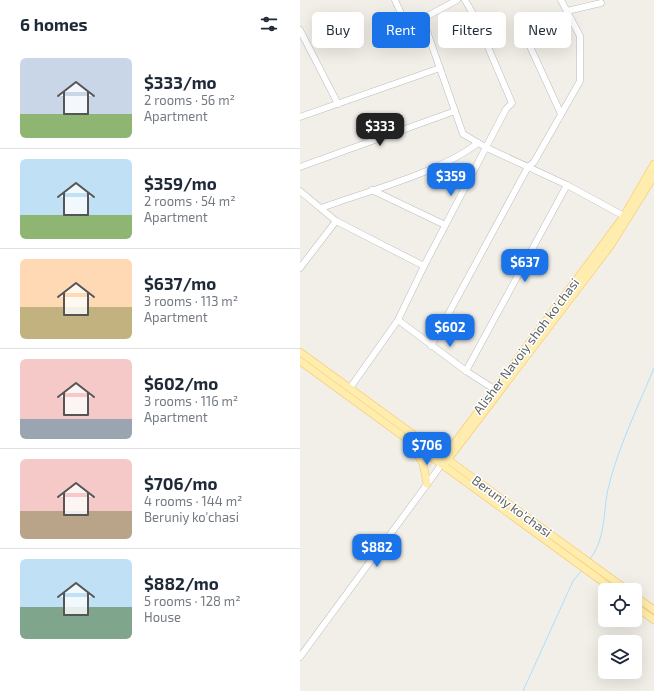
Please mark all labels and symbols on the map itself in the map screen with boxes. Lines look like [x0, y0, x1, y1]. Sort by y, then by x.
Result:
pin: $333 [356, 113, 404, 147]
pin: $359 [427, 163, 475, 197]
pin: $637 [501, 249, 549, 283]
street label: Alisher Navoiy shoh ko'chasi [470, 275, 582, 417]
pin: $602 [426, 314, 474, 348]
pin: $706 [403, 432, 451, 466]
street label: Beruniy ko'chasi [469, 472, 555, 540]
pin: $882 [353, 534, 401, 568]

